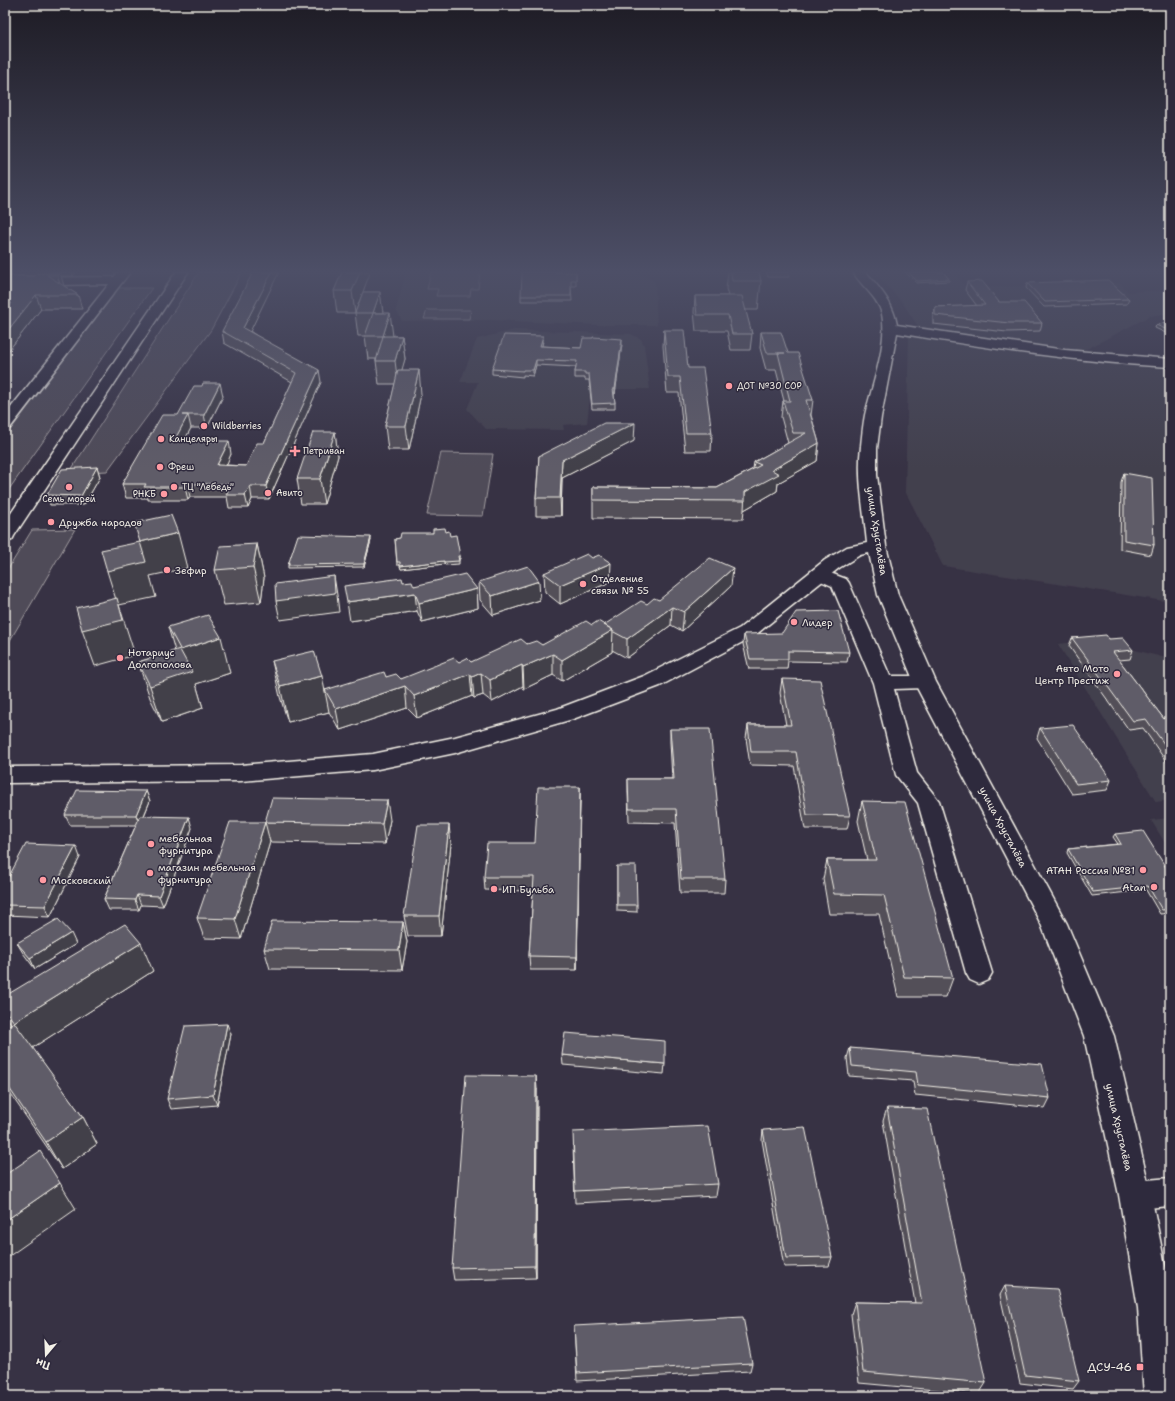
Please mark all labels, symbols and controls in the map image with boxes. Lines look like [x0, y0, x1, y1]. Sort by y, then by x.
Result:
place label: ДОТ №30 СОР [737, 380, 802, 392]
marker: ДОТ №30 СОР [724, 381, 734, 391]
place label: Wildberries [212, 420, 261, 432]
marker: Wildberries [199, 421, 209, 431]
place label: Канцеляры [169, 433, 218, 445]
marker: Канцеляры [156, 434, 166, 444]
place label: Петриван [303, 445, 345, 457]
marker: Петриван [290, 446, 300, 456]
place label: Фреш [168, 461, 194, 473]
marker: Фреш [155, 462, 165, 472]
place label: ТЦ "Лебедь" [182, 481, 234, 493]
marker: Семь морей [64, 482, 74, 492]
marker: ТЦ "Лебедь" [169, 482, 179, 492]
street label: улица Хрусталёва [864, 486, 891, 577]
place label: Авито [276, 487, 303, 499]
place label: РНКБ [133, 488, 156, 500]
marker: Авито [263, 488, 273, 498]
marker: РНКБ [159, 489, 169, 499]
place label: Семь морей [42, 493, 96, 505]
place label: Дружба народов [59, 516, 142, 529]
marker: Дружба народов [46, 517, 56, 527]
place label: Зефир [175, 564, 207, 577]
marker: Зефир [162, 565, 172, 575]
place label: Отделение связи № 55 [591, 572, 649, 597]
marker: Отделение связи № 55 [578, 579, 588, 589]
place label: Лидер [802, 616, 833, 629]
marker: Лидер [789, 617, 799, 627]
place label: Нотариус Долгополова [128, 646, 192, 671]
marker: Нотариус Долгополова [115, 653, 125, 663]
place label: Авто Мото Центр Престиж [1035, 662, 1110, 687]
marker: Авто Мото Центр Престиж [1112, 669, 1122, 679]
street label: улица Хрусталёва [976, 784, 1030, 870]
place label: мебельная фурнитура [159, 832, 214, 857]
marker: мебельная фурнитура [146, 839, 156, 849]
place label: магазин мебельная фурнитура [158, 861, 256, 886]
place label: АТАН Россия №81 [1046, 864, 1135, 877]
marker: АТАН Россия №81 [1138, 865, 1148, 875]
marker: магазин мебельная фурнитура [145, 868, 155, 878]
place label: Московский [51, 874, 112, 887]
marker: Московский [38, 875, 48, 885]
place label: Atan [1122, 881, 1146, 894]
marker: Atan [1149, 882, 1159, 892]
place label: ИП Бульба [502, 883, 555, 896]
marker: ИП Бульба [489, 884, 499, 894]
street label: улица Хрусталёва [1103, 1082, 1136, 1173]
north arrow [26, 1335, 66, 1375]
text: Пн [34, 1355, 52, 1373]
place label: ДСУ-46 [1087, 1359, 1132, 1375]
marker: ДСУ-46 [1135, 1362, 1145, 1372]

